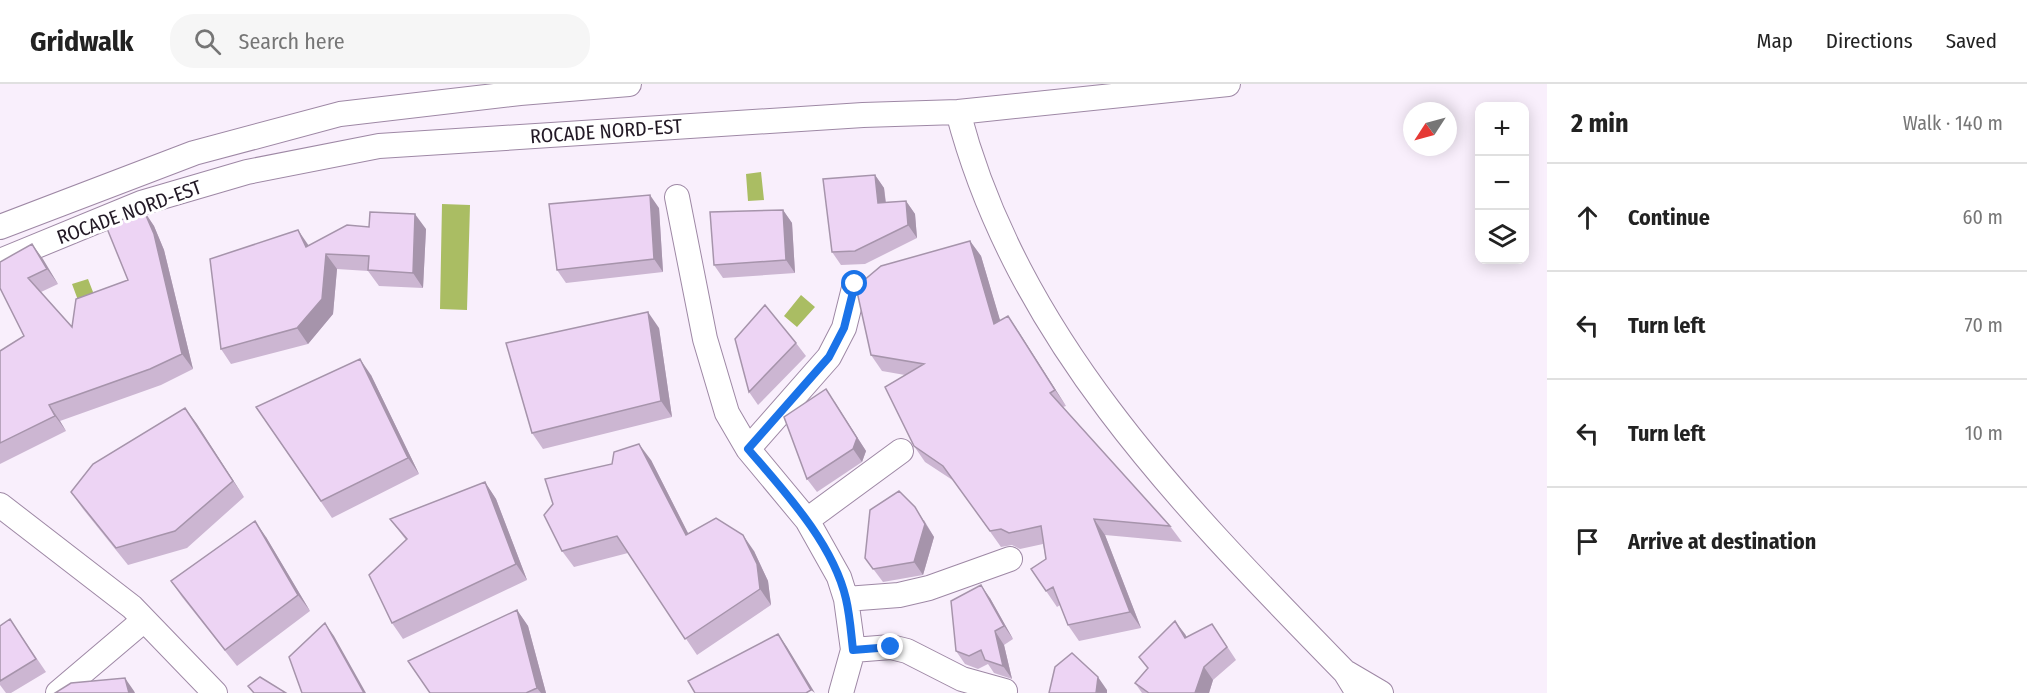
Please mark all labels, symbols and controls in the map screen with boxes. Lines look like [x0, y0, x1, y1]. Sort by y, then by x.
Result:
search box [170, 14, 590, 68]
text: Gridwalk [30, 25, 134, 58]
icon: search [191, 25, 224, 58]
text: Search here [239, 28, 345, 55]
text: Map [1756, 28, 1793, 54]
text: Directions [1826, 28, 1913, 54]
text: Saved [1946, 28, 1997, 54]
north arrow [1403, 102, 1457, 156]
map controls [1475, 102, 1529, 264]
button: + [1475, 102, 1529, 156]
text: 2 min [1571, 108, 1629, 139]
text: Walk · 140 m [1903, 111, 2003, 135]
street label: ROCADE NORD-EST [529, 114, 683, 148]
button: − [1475, 156, 1529, 210]
street label: ROCADE NORD-EST [53, 174, 205, 249]
icon: ahead [1571, 201, 1604, 234]
text: Continue [1628, 204, 1710, 231]
text: 60 m [1963, 205, 2003, 229]
button: layers [1475, 210, 1529, 264]
route start [841, 270, 867, 296]
icon: left [1571, 309, 1604, 342]
text: Turn left [1628, 312, 1706, 339]
text: 70 m [1965, 313, 2003, 337]
icon: left [1571, 417, 1604, 450]
text: Turn left [1628, 420, 1706, 447]
text: 10 m [1965, 421, 2003, 445]
icon: arrive [1571, 525, 1604, 558]
text: Arrive at destination [1628, 528, 1816, 555]
route end [877, 633, 903, 659]

